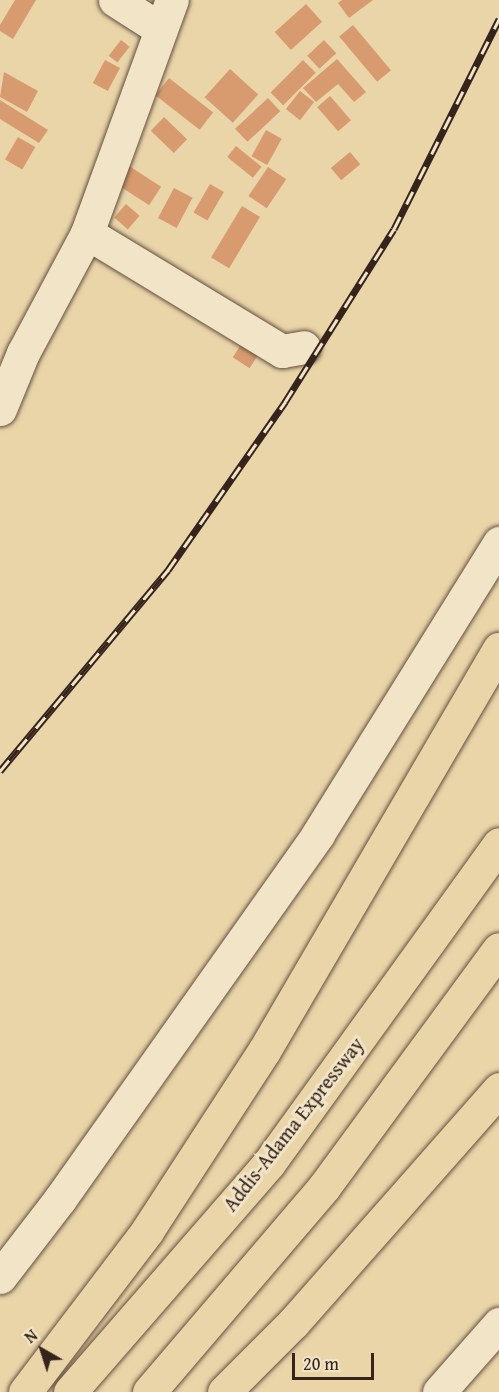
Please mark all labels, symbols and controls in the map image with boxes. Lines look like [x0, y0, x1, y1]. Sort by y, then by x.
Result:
street label: Addis-Adama Expressway [218, 1032, 368, 1216]
north arrow [12, 1320, 72, 1380]
text: N [19, 1323, 42, 1349]
scale bar [295, 1341, 378, 1379]
text: 20 m [303, 1350, 339, 1377]

